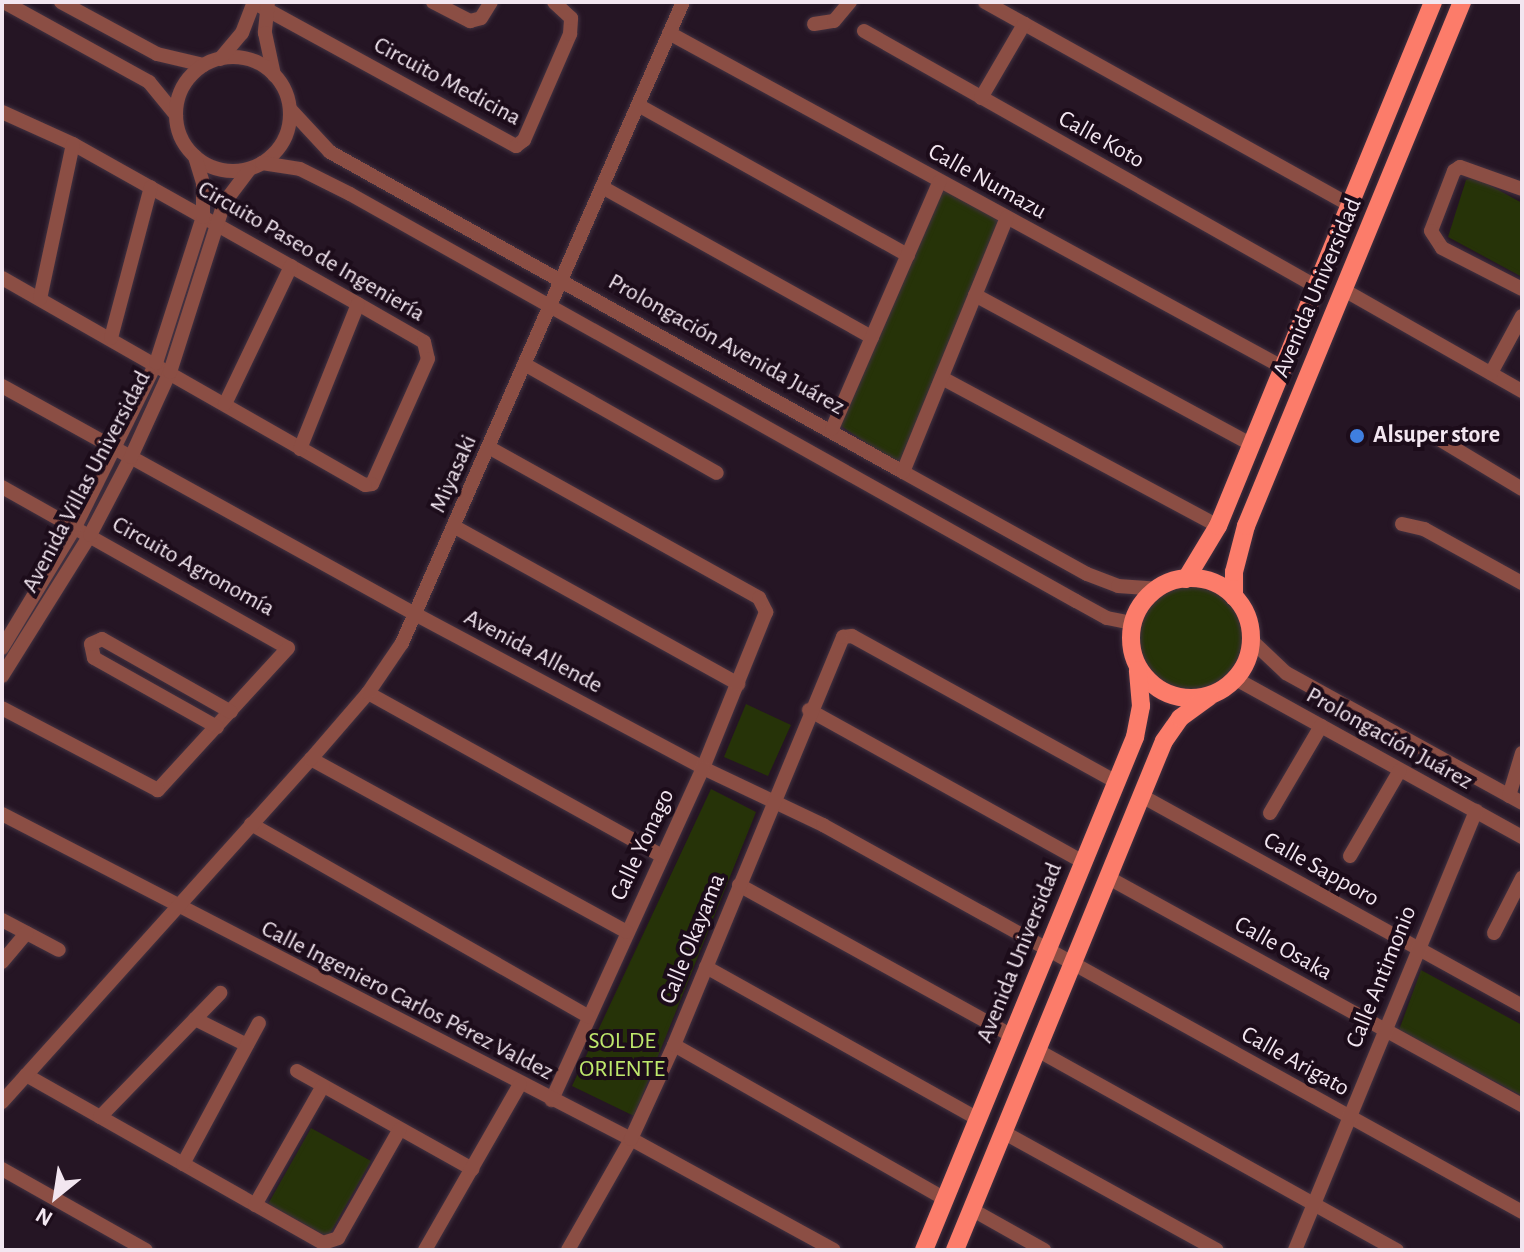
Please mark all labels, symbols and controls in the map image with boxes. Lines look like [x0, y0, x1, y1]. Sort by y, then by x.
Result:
street label: Circuito Medicina [368, 31, 526, 133]
street label: Calle Koto [1053, 105, 1149, 175]
street label: Calle Numazu [923, 138, 1051, 226]
street label: Circuito Paseo de Ingeniería [192, 175, 430, 329]
street label: Avenida Universidad [1267, 194, 1369, 382]
street label: Prolongación Avenida Juárez [603, 268, 849, 422]
street label: Avenida Villas Universidad [16, 366, 158, 598]
place label: Alsuper store [1373, 422, 1500, 450]
marker: Alsuper store [1348, 427, 1366, 445]
street label: Miyasaki [424, 431, 484, 517]
street label: Circuito Agronomía [107, 510, 279, 624]
street label: Avenida Allende [459, 603, 607, 701]
street label: Prolongación Juárez [1301, 681, 1477, 797]
street label: Calle Yonago [605, 785, 681, 905]
street label: Calle Sapporo [1258, 826, 1384, 914]
street label: Avenida Universidad [971, 859, 1069, 1047]
street label: Calle Okayama [654, 870, 732, 1008]
street label: Calle Antimonio [1340, 902, 1424, 1052]
street label: Calle Osaka [1229, 910, 1337, 988]
street label: Calle Ingeniero Carlos Pérez Valdez [256, 915, 558, 1087]
street label: Calle Arigato [1236, 1021, 1354, 1103]
park label: SOL DE ORIENTE [579, 1028, 665, 1084]
north arrow [16, 1156, 96, 1236]
text: N [32, 1203, 56, 1230]

